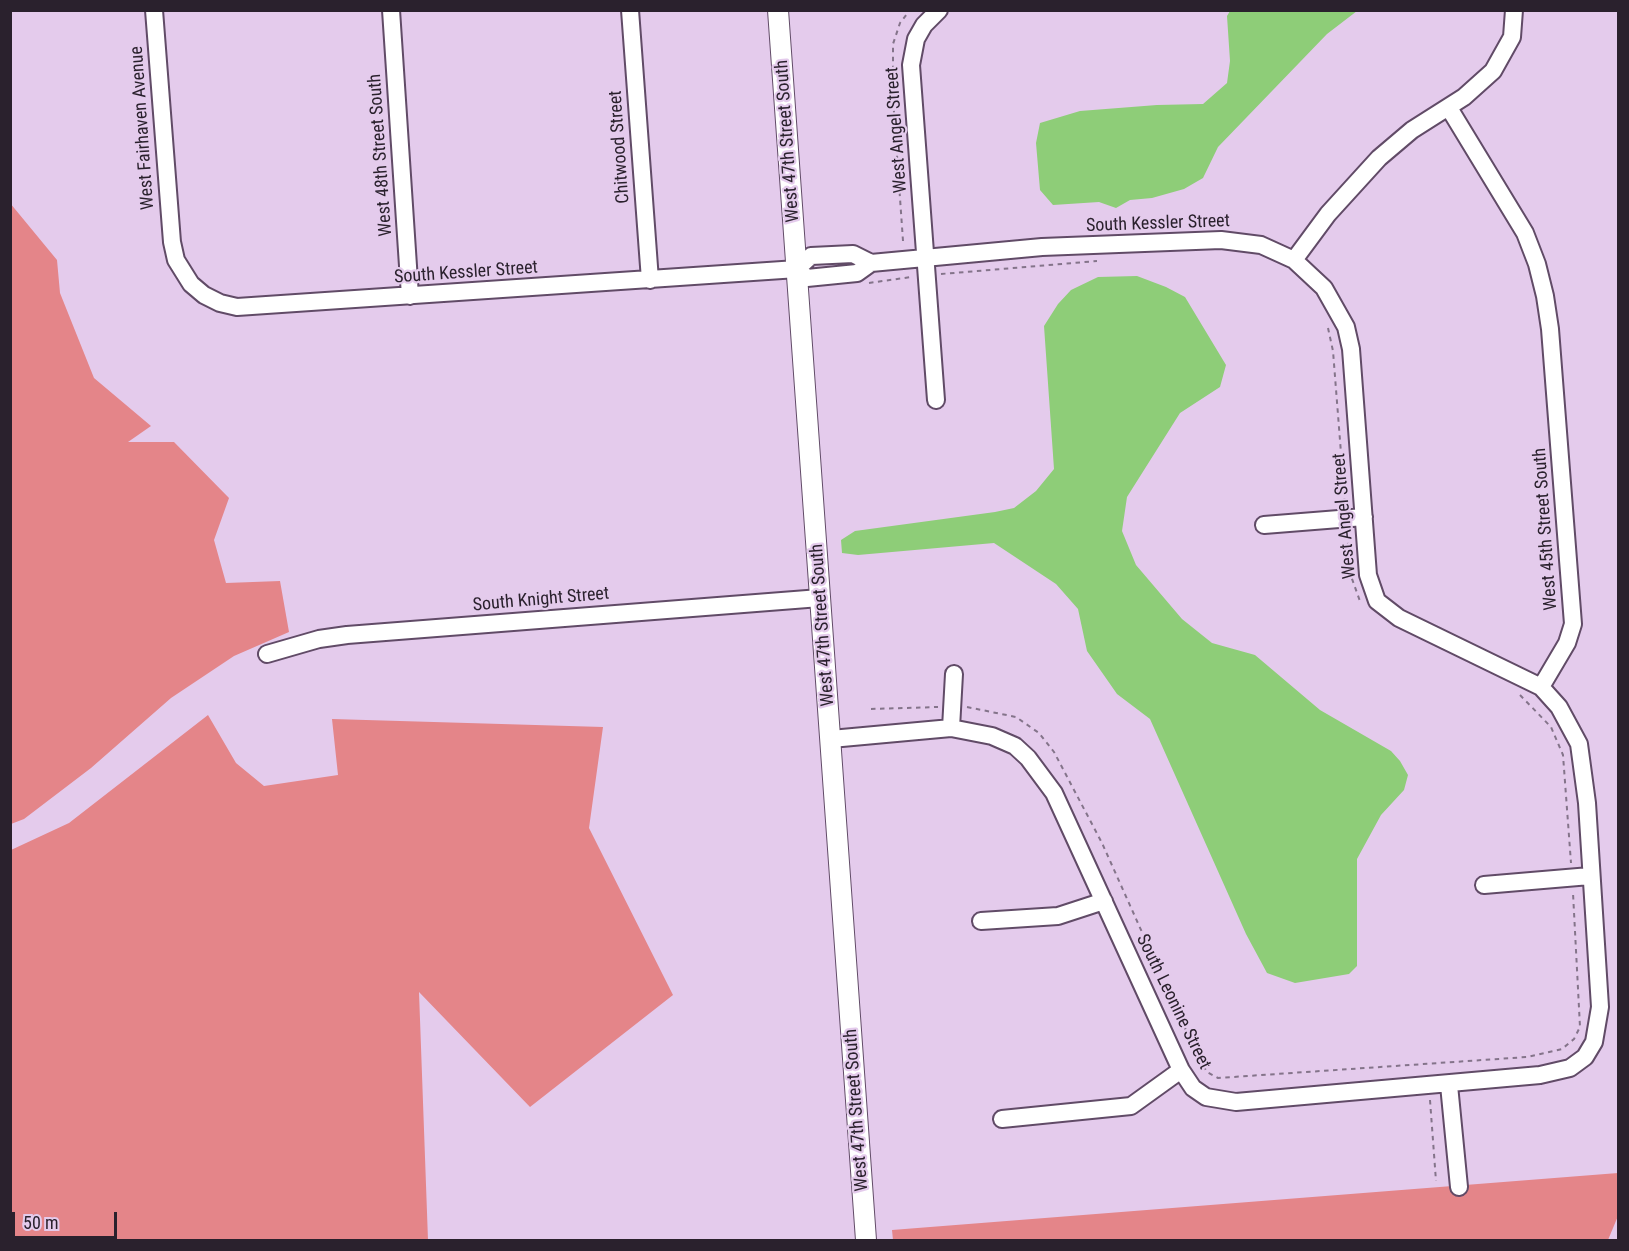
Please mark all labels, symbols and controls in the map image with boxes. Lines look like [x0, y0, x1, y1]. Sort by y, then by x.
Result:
street label: West Fairhaven Avenue [127, 45, 159, 211]
street label: West 47th Street South [772, 59, 804, 223]
street label: West Angel Street [882, 66, 912, 194]
street label: West 48th Street South [365, 73, 397, 237]
street label: Chitwood Street [605, 90, 635, 204]
street label: South Kessler Street [1086, 211, 1230, 237]
street label: South Kessler Street [393, 257, 539, 289]
street label: West 45th Street South [1530, 447, 1562, 611]
street label: West Angel Street [1329, 452, 1361, 580]
street label: West 47th Street South [807, 543, 839, 707]
street label: South Knight Street [472, 583, 610, 617]
street label: South Leonine Street [1131, 931, 1215, 1073]
street label: West 47th Street South [841, 1028, 873, 1192]
scale bar [15, 1200, 120, 1238]
text: 50 m [23, 1212, 58, 1233]

